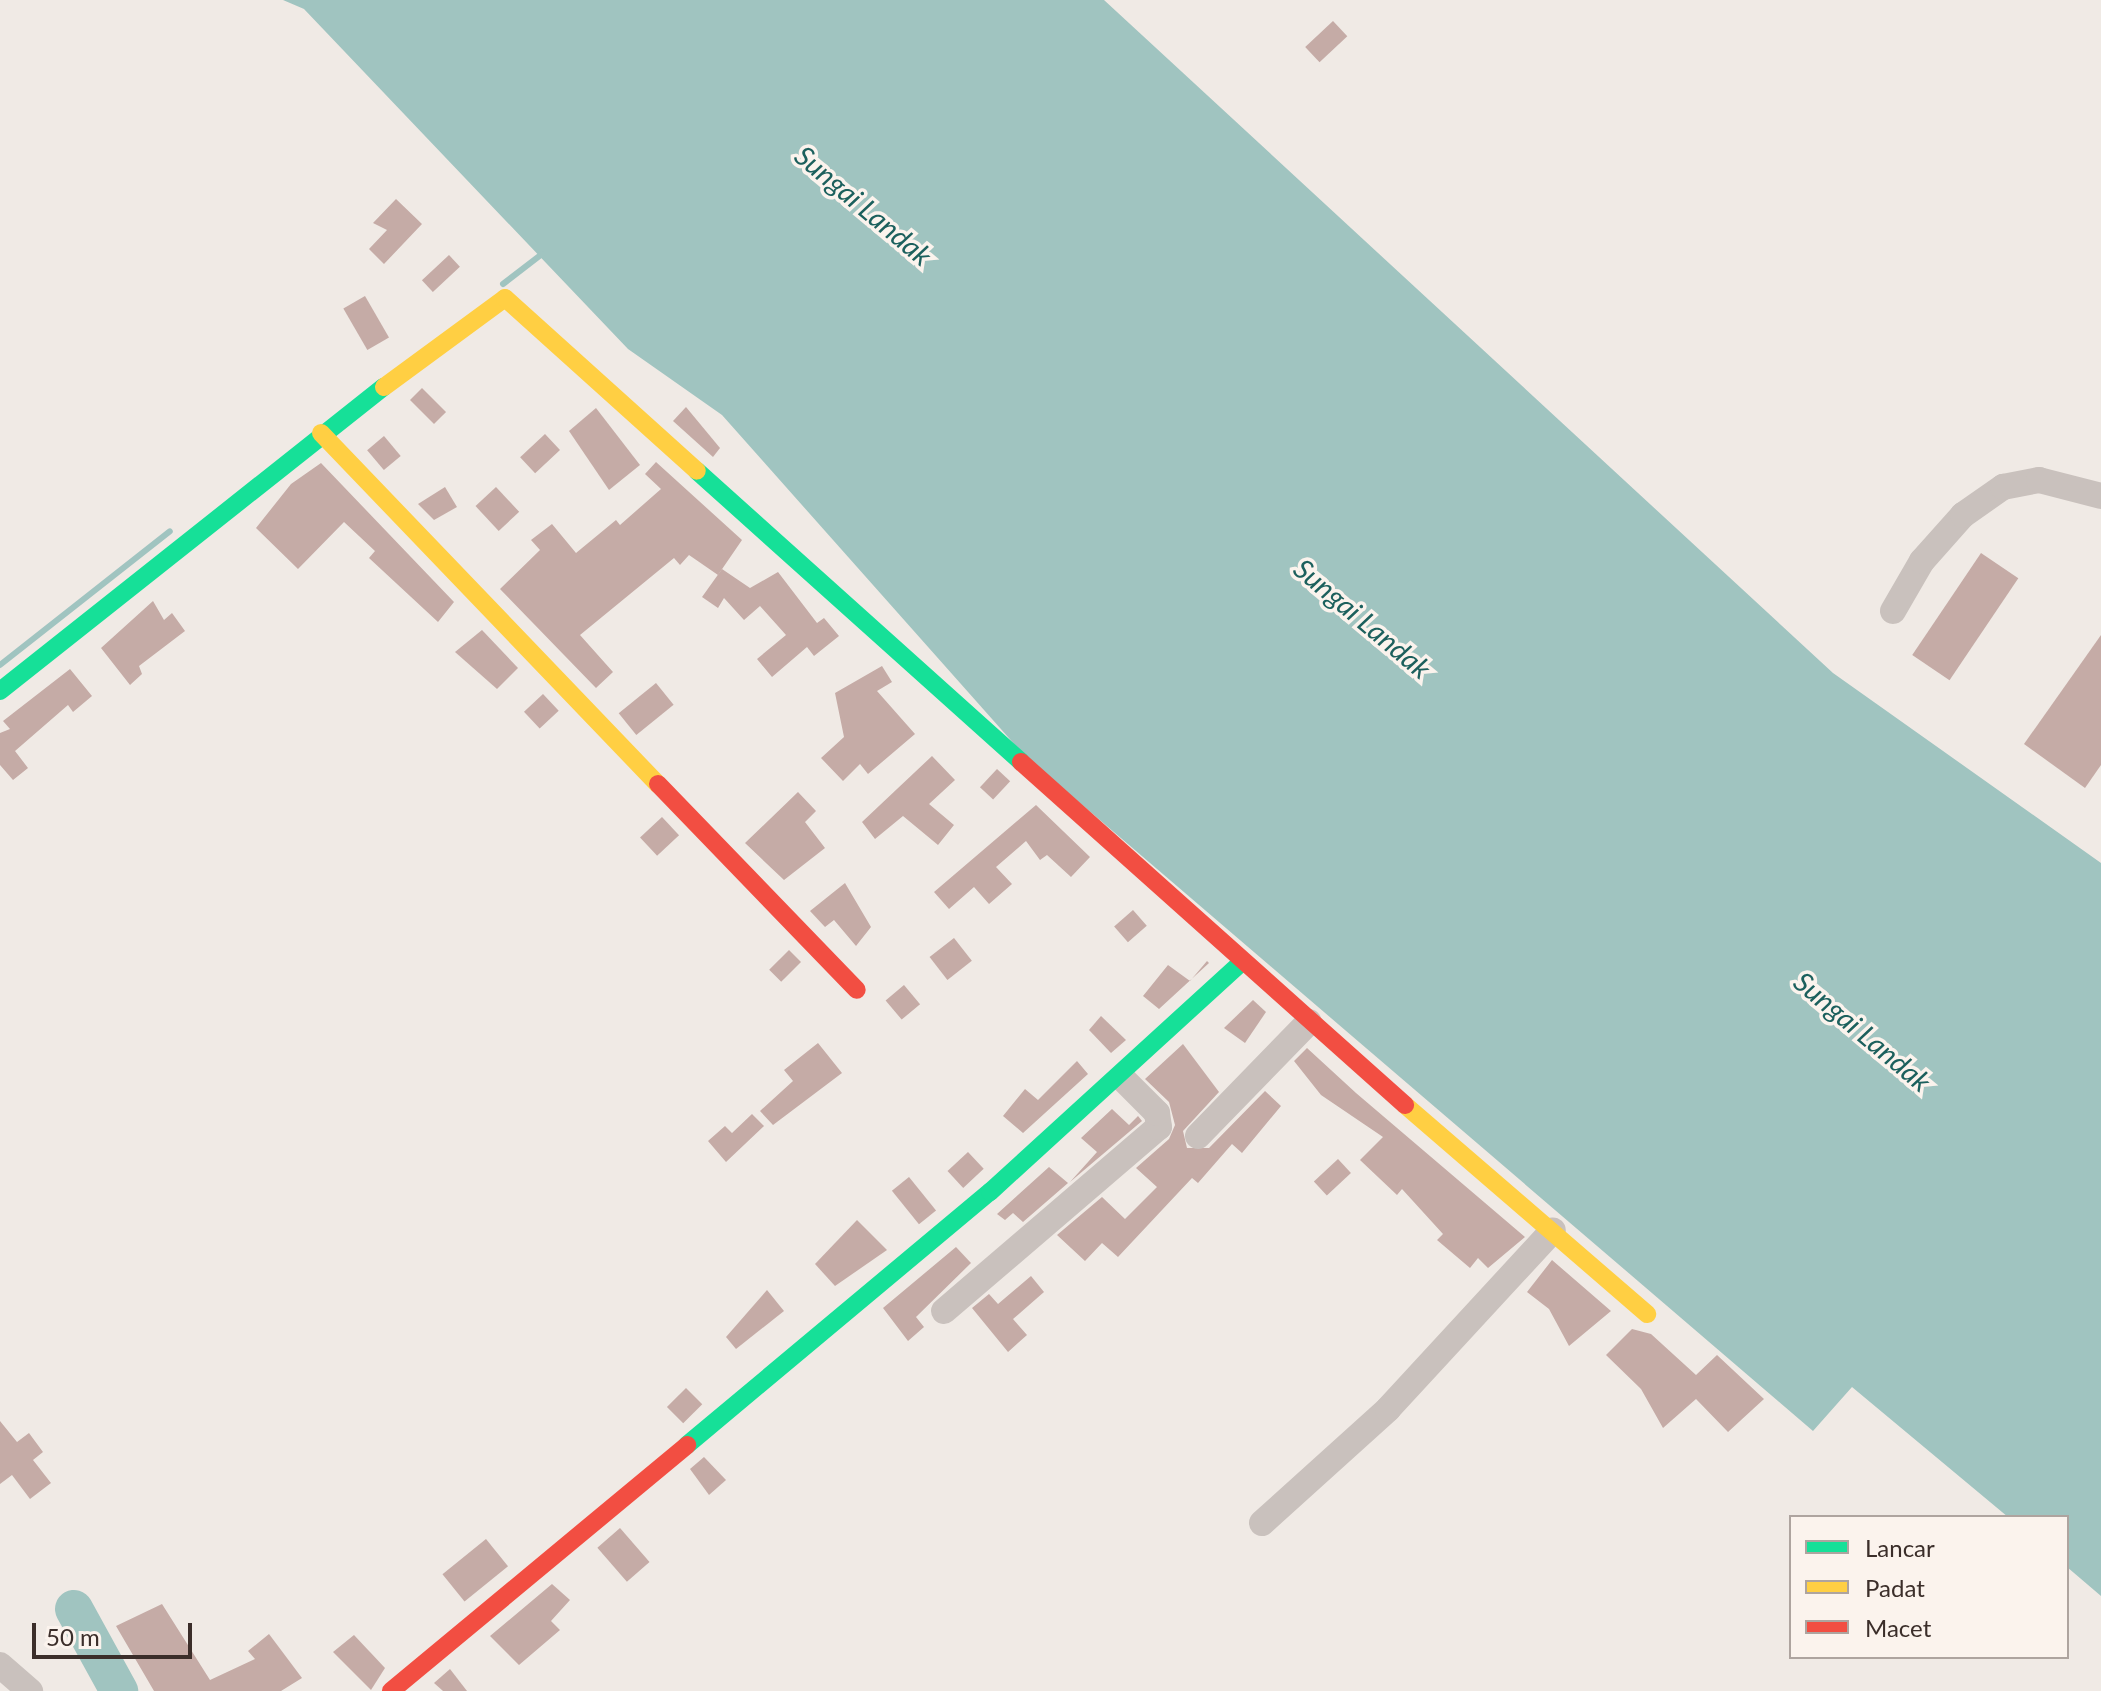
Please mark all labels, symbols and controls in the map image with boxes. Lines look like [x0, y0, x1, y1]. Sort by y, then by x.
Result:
water label: Sungai Landak [789, 138, 939, 272]
water label: Sungai Landak [1288, 551, 1438, 685]
water label: Sungai Landak [1788, 964, 1938, 1098]
legend [1789, 1515, 2069, 1659]
text: Lancar [1865, 1533, 1935, 1562]
text: Padat [1865, 1573, 1925, 1602]
scale bar [36, 1607, 196, 1657]
text: Macet [1865, 1613, 1931, 1642]
text: 50 m [46, 1622, 100, 1651]

